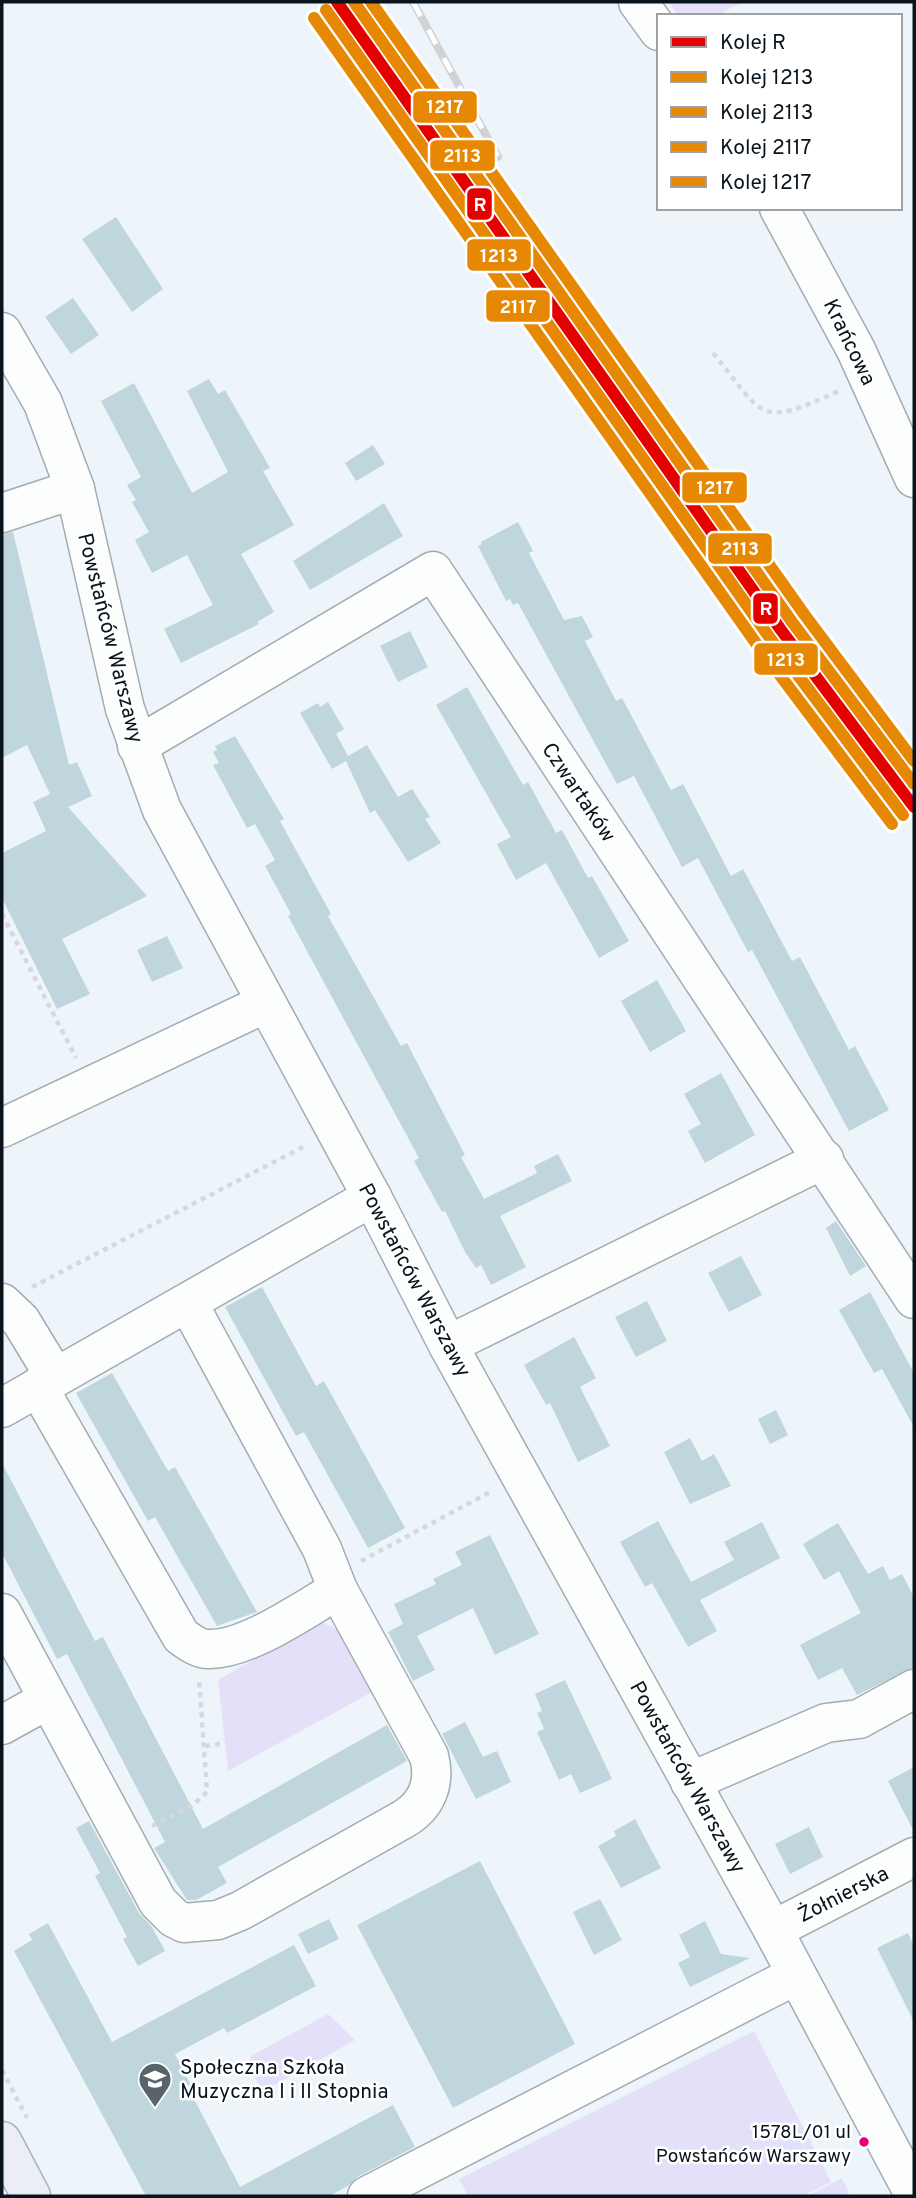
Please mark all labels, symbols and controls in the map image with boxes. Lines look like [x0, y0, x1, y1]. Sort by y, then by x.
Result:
legend [657, 14, 902, 210]
text: Kolej R [720, 30, 786, 57]
text: Kolej 1213 [720, 65, 813, 92]
line badge: 1217 [412, 90, 478, 124]
text: 1217 [427, 96, 463, 120]
text: Kolej 2113 [720, 100, 813, 127]
text: Kolej 2117 [720, 135, 812, 162]
line badge: 2113 [429, 139, 496, 172]
text: 2113 [443, 145, 481, 169]
text: Kolej 1217 [720, 170, 812, 197]
line badge: R [466, 187, 493, 221]
text: R [473, 194, 487, 218]
line badge: 1213 [466, 238, 532, 272]
text: 1213 [480, 245, 518, 269]
line badge: 2117 [485, 289, 551, 323]
street label: Krańcowa [816, 295, 881, 390]
text: 2117 [500, 296, 536, 320]
line badge: 1217 [681, 471, 748, 504]
text: 1217 [697, 477, 733, 501]
street label: Powstańców Warszawy [70, 530, 149, 746]
line badge: 2113 [707, 532, 773, 565]
text: 2113 [721, 538, 759, 562]
line badge: R [752, 592, 779, 625]
text: R [759, 598, 773, 622]
line badge: 1213 [753, 642, 819, 676]
text: 1213 [767, 649, 805, 673]
street label: Czwartaków [535, 738, 621, 848]
street label: Powstańców Warszawy [351, 1179, 476, 1382]
street label: Powstańców Warszawy [623, 1677, 751, 1879]
street label: Żołnierska [794, 1861, 894, 1930]
place label: Społeczna Szkoła Muzyczna I i II Stopnia [180, 2055, 389, 2106]
school or university icon: Społeczna Szkoła Muzyczna I i II Stopnia [136, 2060, 174, 2109]
place label: 1578L/01 ul Powstańców Warszawy [656, 2121, 851, 2169]
marker: 1578L/01 ul Powstańców Warszawy [857, 2135, 871, 2149]

